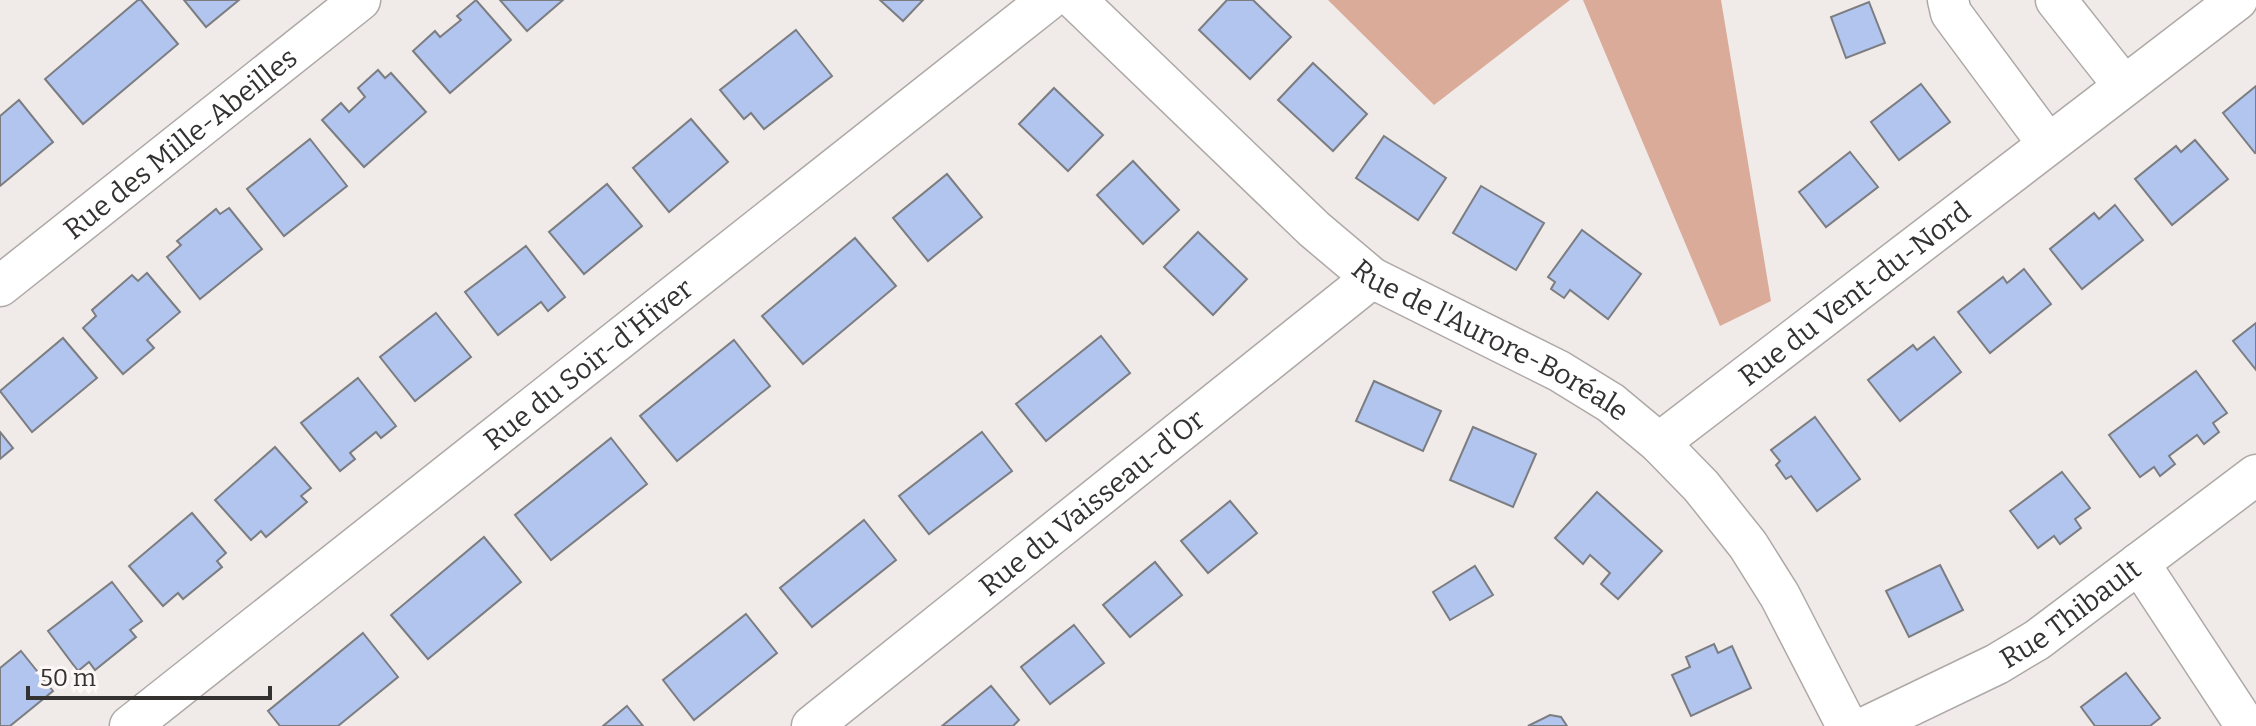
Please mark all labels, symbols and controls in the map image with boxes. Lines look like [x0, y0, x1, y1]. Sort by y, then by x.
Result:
street label: Rue des Mille-Abeilles [57, 40, 303, 246]
street label: Rue du Vent-du-Nord [1732, 194, 1976, 392]
street label: Rue de l'Aurore-Boréale [1346, 252, 1636, 427]
street label: Rue du Soir-d'Hiver [477, 271, 699, 456]
street label: Rue du Vaisseau-d'Or [972, 402, 1211, 602]
street label: Rue Thibault [1994, 552, 2147, 675]
scale bar [28, 650, 270, 700]
text: 50 m [40, 664, 96, 692]

